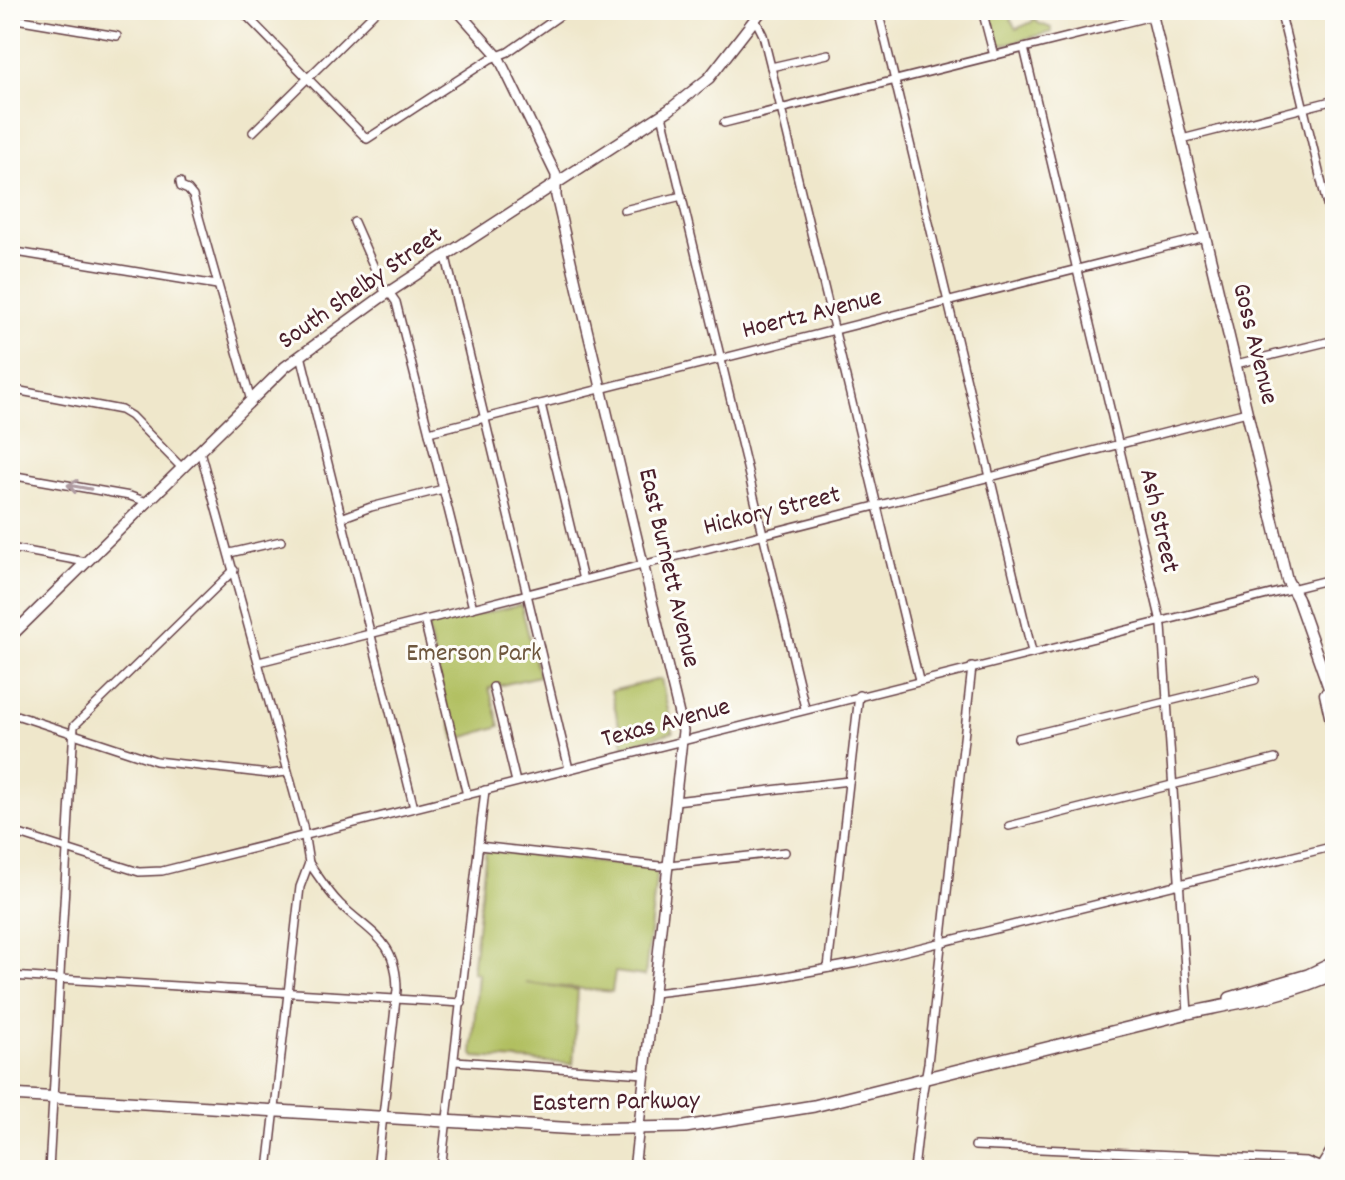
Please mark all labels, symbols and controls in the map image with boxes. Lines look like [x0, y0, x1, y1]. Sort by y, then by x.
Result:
street label: South Shelby Street [271, 218, 451, 360]
street label: Hoertz Avenue [738, 280, 886, 350]
street label: Goss Avenue [1221, 280, 1287, 408]
street label: East Burnett Avenue [627, 465, 709, 671]
street label: Ash Street [1128, 465, 1188, 577]
street label: Hickory Street [700, 477, 845, 547]
one-way arrow [66, 479, 92, 494]
park label: Emerson Park [406, 636, 542, 673]
street label: Texas Avenue [598, 689, 734, 759]
street label: Eastern Parkway [532, 1083, 700, 1123]

